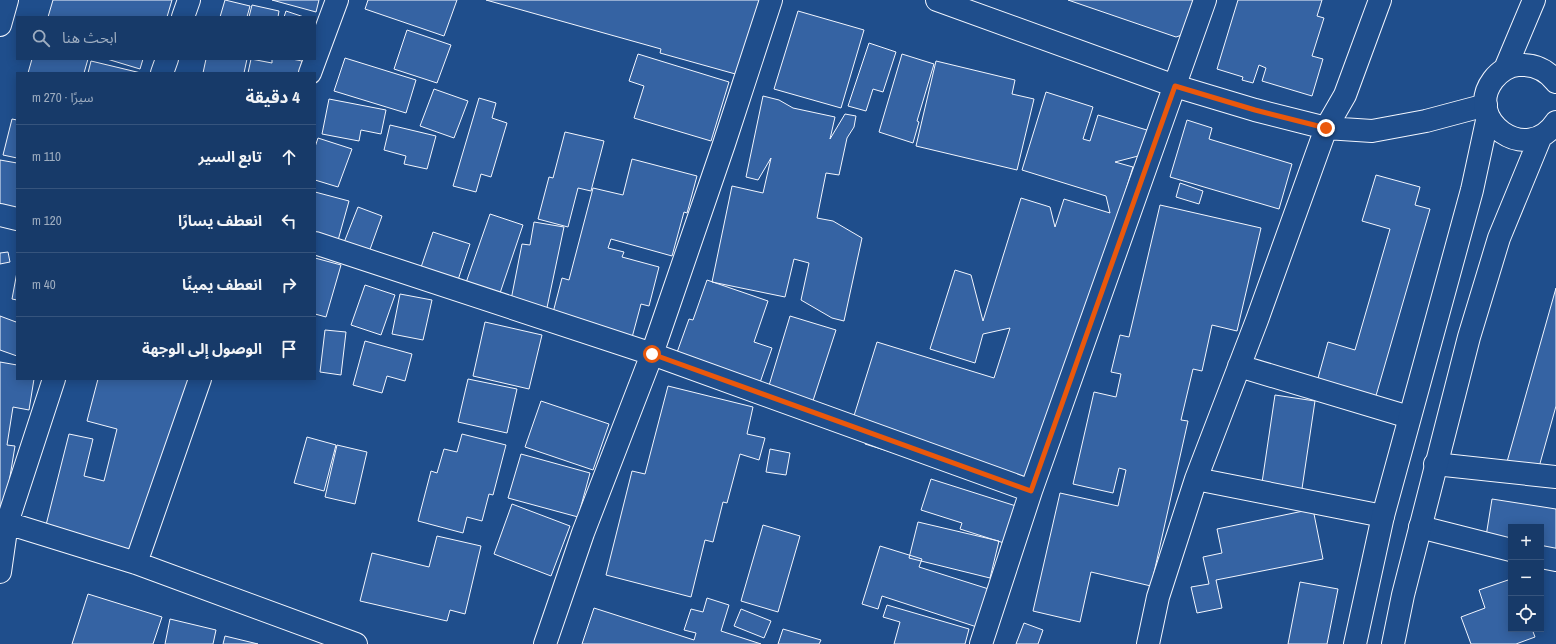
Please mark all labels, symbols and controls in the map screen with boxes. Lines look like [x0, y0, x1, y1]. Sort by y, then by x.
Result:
search box [16, 16, 316, 60]
icon: search [30, 27, 52, 49]
text: ابحث هنا [62, 27, 117, 48]
text: 4 دقيقة [246, 85, 300, 108]
text: سيرًا · 270 m [32, 89, 94, 106]
route end [1317, 119, 1335, 137]
text: تابع السير [198, 146, 262, 167]
icon: ahead [278, 146, 300, 168]
text: 110 m [32, 148, 61, 165]
text: انعطف يسارًا [178, 210, 262, 231]
icon: left [278, 210, 300, 232]
text: 120 m [32, 212, 62, 229]
text: انعطف يمينًا [182, 274, 262, 295]
icon: right [278, 274, 300, 296]
text: 40 m [32, 276, 56, 293]
text: الوصول إلى الوجهة [142, 338, 262, 359]
icon: arrive [278, 338, 300, 360]
route start [643, 345, 661, 363]
map controls [1508, 524, 1544, 632]
button: + [1508, 524, 1544, 560]
button: − [1508, 560, 1544, 596]
button: locate [1508, 596, 1544, 632]

